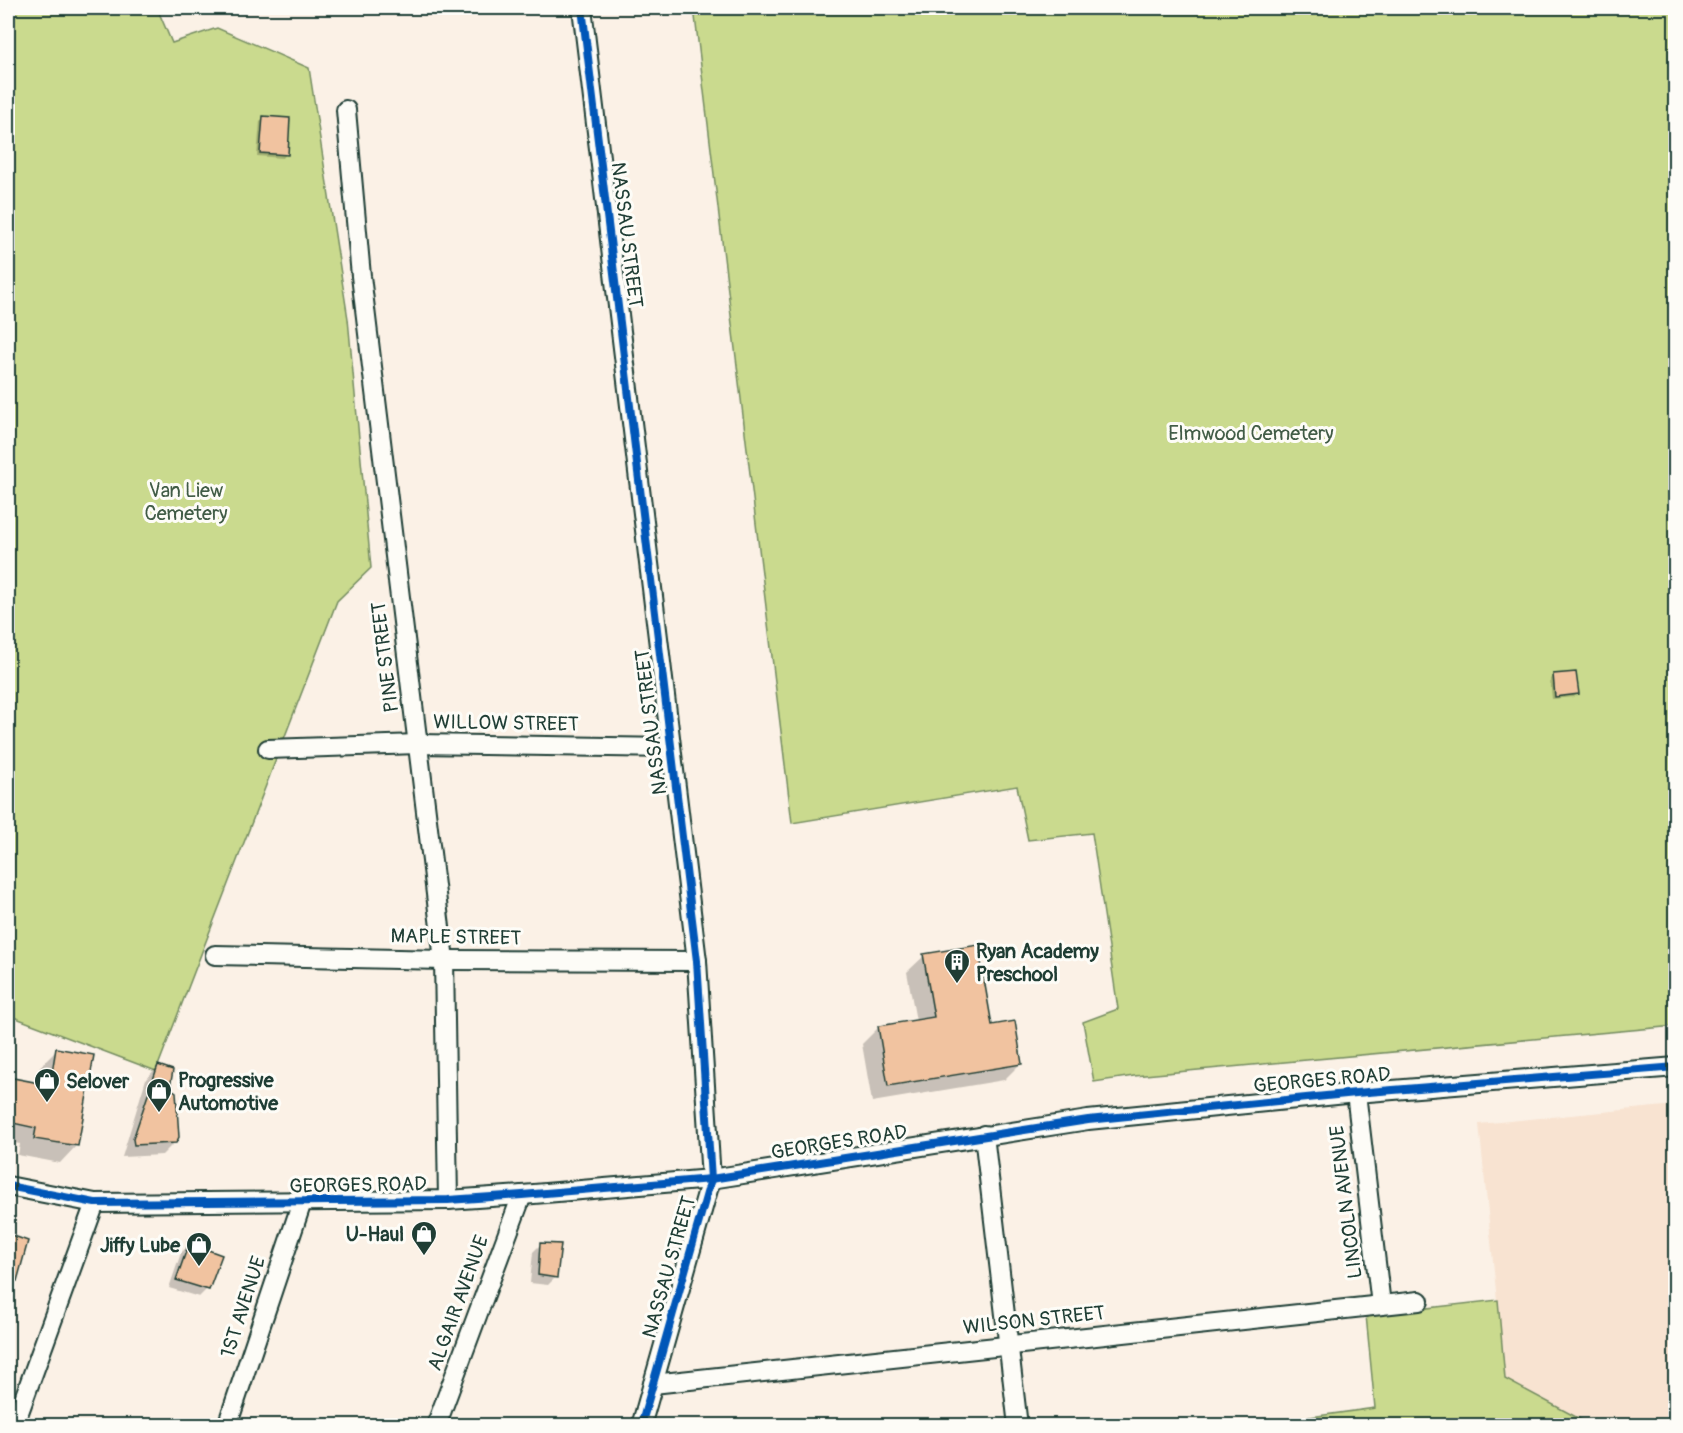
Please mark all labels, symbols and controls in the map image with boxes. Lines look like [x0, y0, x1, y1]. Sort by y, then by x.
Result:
street label: NASSAU STREET [606, 161, 648, 309]
park label: Elmwood Cemetery [1168, 421, 1334, 446]
park label: Van Liew Cemetery [144, 478, 228, 526]
street label: PINE STREET [366, 600, 404, 714]
street label: NASSAU STREET [630, 648, 672, 796]
street label: WILLOW STREET [433, 709, 579, 737]
street label: MAPLE STREET [390, 923, 522, 951]
place label: Ryan Academy Preschool [976, 939, 1099, 987]
building icon: Ryan Academy Preschool [942, 947, 972, 985]
street label: GEORGES ROAD [1252, 1062, 1392, 1098]
shop icon: Selover [32, 1066, 62, 1104]
place label: Progressive Automotive [178, 1068, 279, 1116]
place label: Selover [66, 1069, 130, 1094]
shop icon: Progressive Automotive [144, 1076, 174, 1114]
street label: GEORGES ROAD [769, 1119, 909, 1165]
street label: LINCOLN AVENUE [1324, 1124, 1368, 1280]
street label: GEORGES ROAD [289, 1171, 427, 1199]
street label: NASSAU STREET [637, 1193, 701, 1341]
shop icon: U-Haul [409, 1219, 439, 1257]
place label: U-Haul [346, 1222, 404, 1247]
shop icon: Jiffy Lube [184, 1230, 214, 1268]
street label: ALGAIR AVENUE [422, 1232, 494, 1374]
place label: Jiffy Lube [100, 1233, 181, 1258]
street label: 1ST AVENUE [215, 1253, 271, 1361]
street label: WILSON STREET [962, 1300, 1106, 1340]

